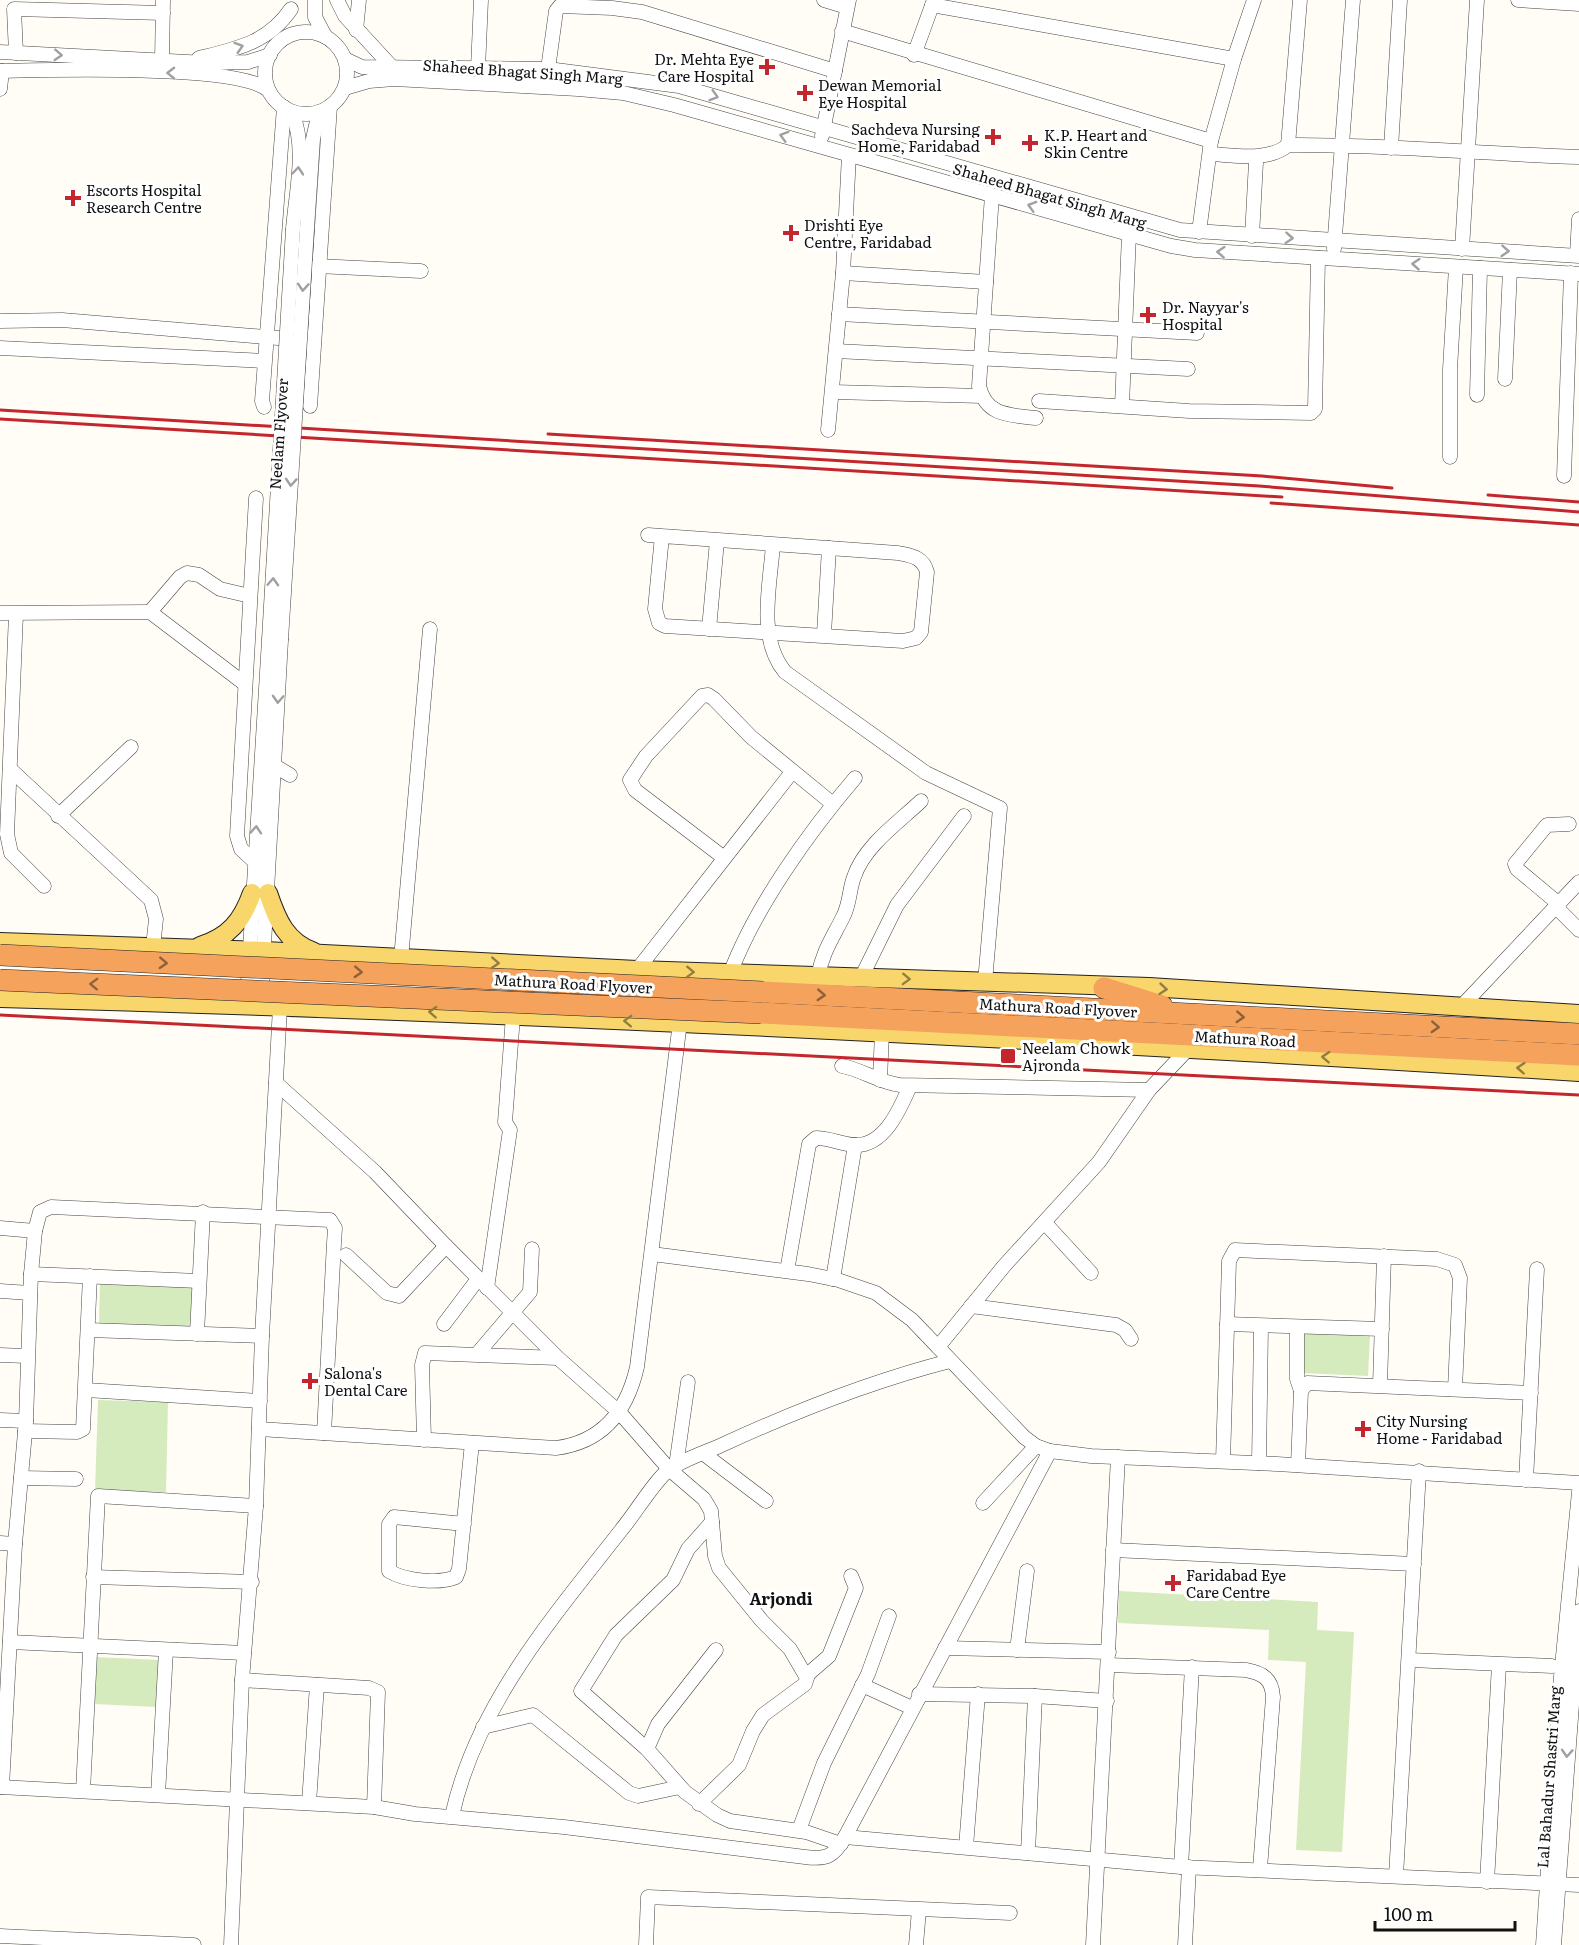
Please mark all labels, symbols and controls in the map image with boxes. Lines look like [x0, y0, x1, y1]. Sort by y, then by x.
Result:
one-way arrow [233, 42, 244, 54]
place label: Dr. Mehta Eye Care Hospital [654, 47, 754, 87]
one-way arrow [54, 48, 63, 61]
street label: Shaheed Bhagat Singh Marg [422, 53, 624, 90]
marker: Dr. Mehta Eye Care Hospital [758, 58, 776, 76]
one-way arrow [166, 66, 175, 79]
place label: Dewan Memorial Eye Hospital [818, 73, 941, 113]
marker: Dewan Memorial Eye Hospital [796, 84, 814, 102]
one-way arrow [708, 89, 719, 101]
place label: Sachdeva Nursing Home, Faridabad [851, 117, 981, 157]
place label: K.P. Heart and Skin Centre [1044, 123, 1148, 163]
marker: Sachdeva Nursing Home, Faridabad [984, 128, 1002, 146]
one-way arrow [779, 131, 790, 143]
marker: K.P. Heart and Skin Centre [1021, 134, 1039, 152]
street label: Shaheed Bhagat Singh Marg [950, 156, 1150, 234]
one-way arrow [291, 166, 304, 175]
place label: Escorts Hospital Research Centre [86, 178, 202, 218]
marker: Escorts Hospital Research Centre [64, 189, 82, 207]
one-way arrow [1027, 201, 1038, 213]
place label: Drishti Eye Centre, Faridabad [804, 213, 932, 253]
marker: Drishti Eye Centre, Faridabad [782, 224, 800, 242]
one-way arrow [1284, 231, 1293, 244]
one-way arrow [1500, 244, 1509, 257]
one-way arrow [1217, 245, 1226, 258]
one-way arrow [1411, 258, 1420, 271]
one-way arrow [297, 283, 310, 292]
place label: Dr. Nayyar's Hospital [1162, 295, 1249, 335]
marker: Dr. Nayyar's Hospital [1139, 306, 1157, 324]
street label: Neelam Flyover [263, 378, 293, 490]
one-way arrow [285, 477, 298, 486]
one-way arrow [266, 578, 279, 587]
one-way arrow [272, 694, 285, 703]
one-way arrow [250, 825, 263, 834]
one-way arrow [159, 957, 168, 970]
one-way arrow [490, 957, 499, 970]
one-way arrow [354, 966, 363, 979]
one-way arrow [685, 966, 694, 978]
street label: Mathura Road Flyover [493, 967, 653, 999]
one-way arrow [901, 973, 910, 986]
one-way arrow [90, 978, 99, 991]
one-way arrow [1159, 982, 1168, 995]
one-way arrow [817, 988, 826, 1001]
street label: Mathura Road Flyover [978, 991, 1138, 1023]
one-way arrow [429, 1006, 438, 1019]
one-way arrow [1236, 1010, 1245, 1023]
one-way arrow [623, 1014, 632, 1027]
one-way arrow [1431, 1021, 1440, 1034]
street label: Mathura Road [1193, 1024, 1297, 1052]
place label: Neelam Chowk Ajronda [1022, 1036, 1131, 1076]
marker: Neelam Chowk Ajronda [999, 1047, 1017, 1065]
one-way arrow [1321, 1051, 1331, 1064]
one-way arrow [1516, 1062, 1525, 1075]
place label: Salona's Dental Care [324, 1361, 408, 1401]
marker: Salona's Dental Care [301, 1372, 319, 1390]
place label: City Nursing Home - Faridabad [1376, 1409, 1502, 1449]
marker: City Nursing Home - Faridabad [1354, 1420, 1372, 1438]
place label: Faridabad Eye Care Centre [1186, 1563, 1286, 1603]
marker: Faridabad Eye Care Centre [1164, 1574, 1182, 1592]
district label: Arjondi [749, 1586, 813, 1610]
street label: Lal Bahadur Shastri Marg [1530, 1685, 1566, 1869]
one-way arrow [1560, 1748, 1573, 1757]
scale bar [1375, 1894, 1514, 1932]
text: 100 m [1384, 1900, 1433, 1927]

